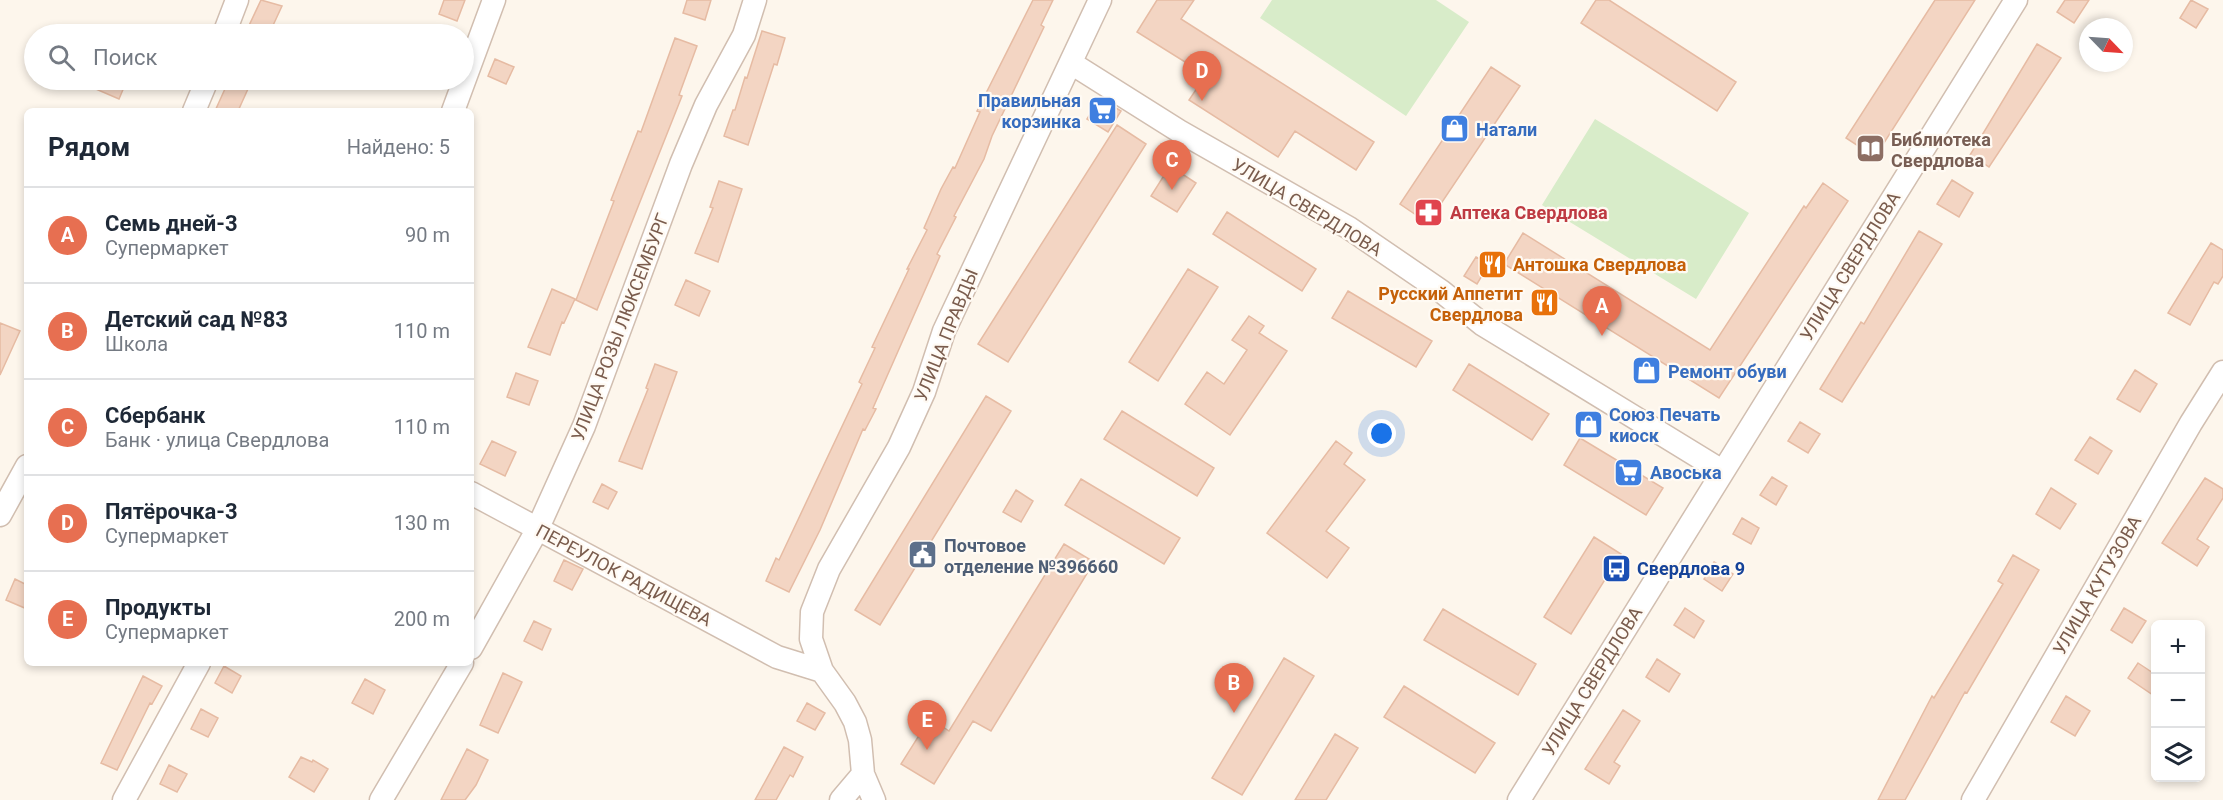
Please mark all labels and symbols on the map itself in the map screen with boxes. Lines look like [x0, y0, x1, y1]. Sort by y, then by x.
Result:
north arrow [2079, 18, 2133, 72]
pin: D [1182, 51, 1222, 101]
place label: Правильная корзинка [978, 90, 1081, 132]
supermarket icon: Правильная корзинка [1086, 94, 1118, 126]
shop icon: Натали [1439, 113, 1471, 145]
place label: Натали [1476, 119, 1537, 140]
place label: Библиотека Свердлова [1891, 129, 1991, 171]
library icon: Библиотека Свердлова [1854, 133, 1886, 165]
pin: C [1152, 140, 1192, 190]
street label: УЛИЦА СВЕРДЛОВА [1228, 154, 1386, 260]
street label: УЛИЦА СВЕРДЛОВА [1796, 188, 1904, 344]
pharmacy icon: Аптека Свердлова [1413, 196, 1445, 228]
place label: Аптека Свердлова [1450, 202, 1608, 223]
street label: УЛИЦА РОЗЫ ЛЮКСЕМБУРГ [567, 210, 673, 444]
restaurant icon: Антошка Свердлова [1476, 248, 1508, 280]
place label: Антошка Свердлова [1513, 254, 1687, 275]
street label: УЛИЦА ПРАВДЫ [910, 266, 982, 404]
place label: Русский Аппетит Свердлова [1378, 283, 1523, 325]
pin: A [1582, 286, 1622, 336]
restaurant icon: Русский Аппетит Свердлова [1528, 287, 1560, 319]
shop icon: Ремонт обуви [1631, 355, 1663, 387]
place label: Ремонт обуви [1668, 361, 1787, 382]
place label: Союз Печать киоск [1609, 404, 1720, 446]
shop icon: Союз Печать киоск [1572, 408, 1604, 440]
your location [1367, 419, 1396, 448]
supermarket icon: Авоська [1613, 456, 1645, 488]
place label: Авоська [1650, 462, 1722, 483]
street label: УЛИЦА КУТУЗОВА [2049, 512, 2145, 658]
street label: ПЕРЕУЛОК РАДИЩЕВА [533, 520, 716, 630]
place label: Почтовое отделение №396660 [944, 535, 1118, 577]
public building icon: Почтовое отделение №396660 [907, 539, 939, 571]
bus stop icon: Свердлова 9 [1600, 552, 1632, 584]
place label: Свердлова 9 [1637, 558, 1745, 579]
street label: УЛИЦА СВЕРДЛОВА [1538, 603, 1646, 759]
pin: B [1214, 664, 1254, 713]
pin: E [908, 700, 946, 750]

